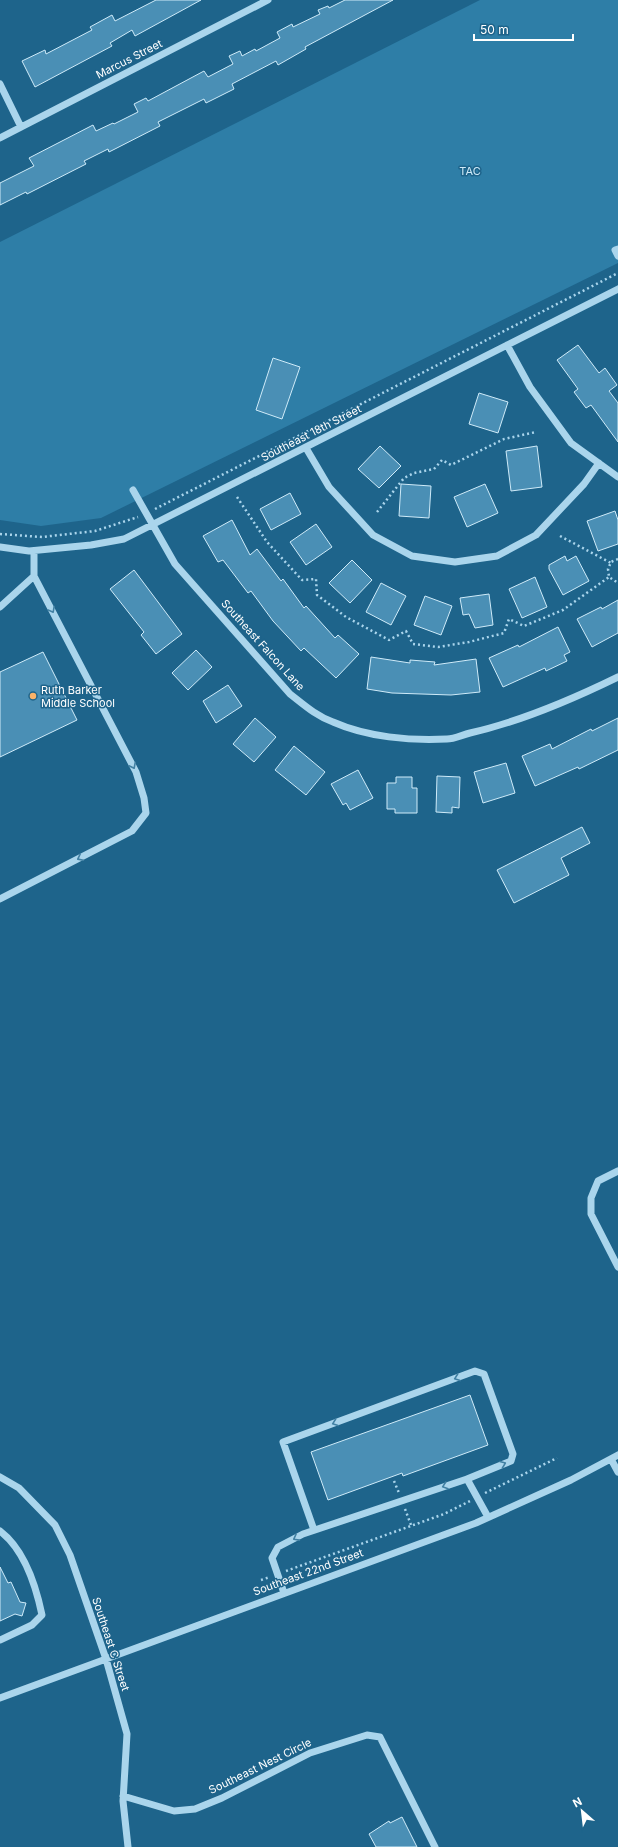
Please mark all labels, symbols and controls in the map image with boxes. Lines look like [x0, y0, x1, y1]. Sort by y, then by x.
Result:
scale bar [474, 16, 573, 42]
text: 50 m [480, 22, 509, 37]
street label: Marcus Street [93, 36, 165, 82]
park label: TAC [459, 164, 481, 178]
street label: Southeast 18th Street [258, 401, 364, 464]
street label: Southeast Falcon Lane [218, 596, 308, 694]
one-way arrow [47, 606, 54, 614]
place label: Ruth Barker Middle School [41, 683, 115, 710]
marker: Ruth Barker Middle School [28, 691, 38, 701]
one-way arrow [128, 762, 136, 770]
one-way arrow [76, 853, 84, 860]
one-way arrow [454, 1373, 461, 1381]
one-way arrow [332, 1418, 339, 1426]
one-way arrow [499, 1461, 506, 1469]
one-way arrow [442, 1481, 449, 1490]
one-way arrow [293, 1533, 300, 1541]
street label: Southeast 22nd Street [251, 1545, 365, 1598]
street label: Southeast C Street [89, 1595, 133, 1693]
street label: Southeast Nest Circle [206, 1735, 314, 1797]
north arrow [562, 1791, 602, 1831]
text: N [570, 1794, 584, 1810]

